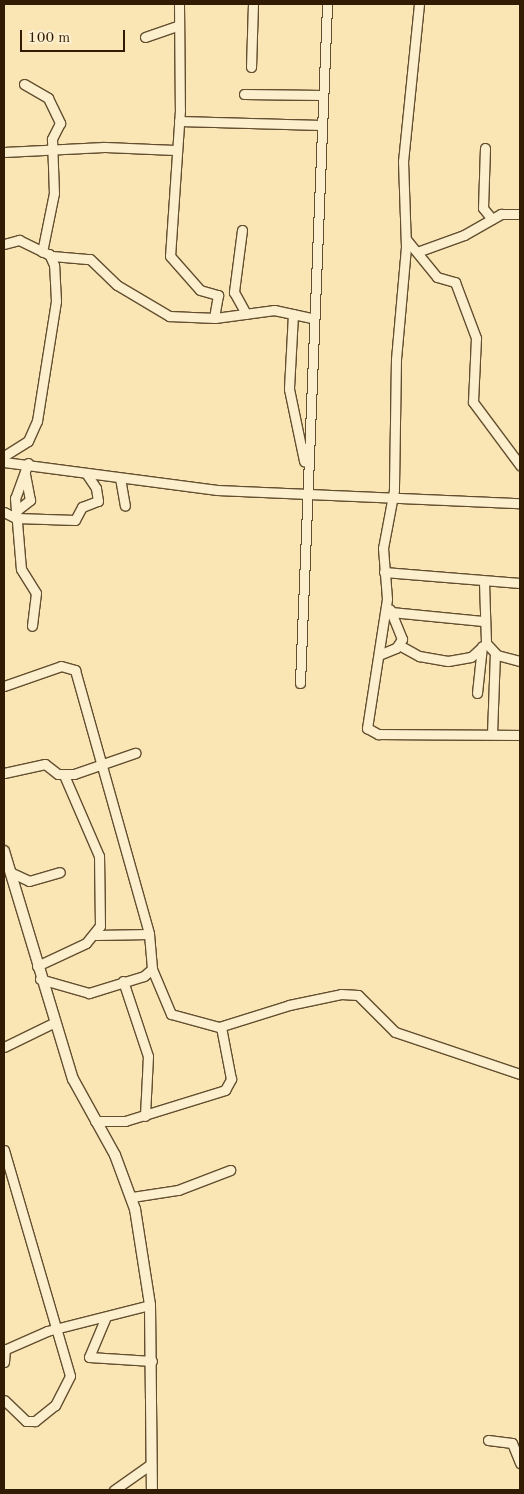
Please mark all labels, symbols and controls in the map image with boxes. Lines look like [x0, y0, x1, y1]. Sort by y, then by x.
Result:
scale bar [22, 20, 128, 52]
text: 100 m [28, 31, 70, 46]

